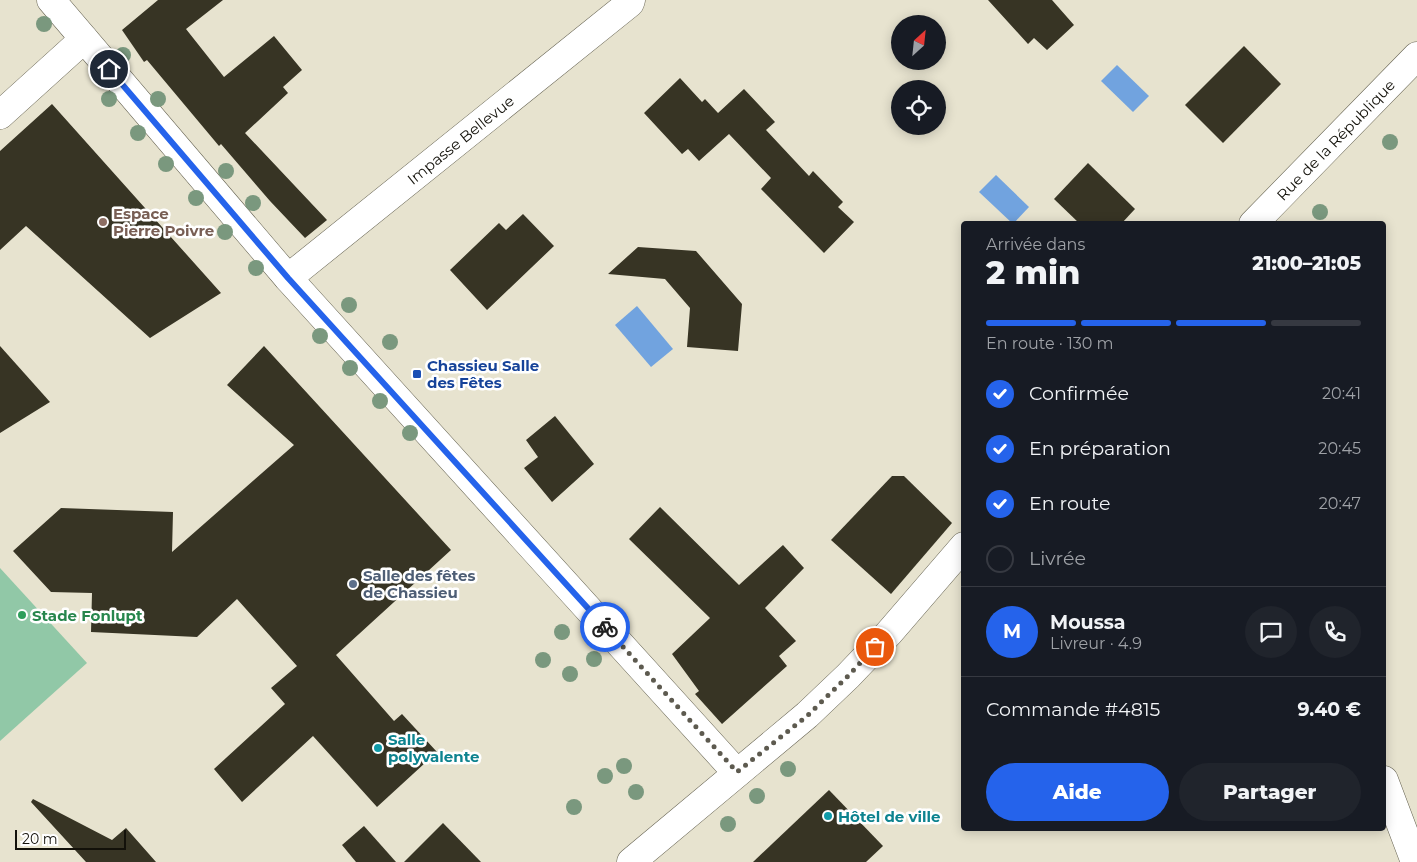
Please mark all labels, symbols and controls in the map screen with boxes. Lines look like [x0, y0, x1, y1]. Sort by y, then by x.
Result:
north arrow [891, 15, 946, 70]
map controls [891, 15, 946, 135]
pin [88, 48, 130, 90]
icon: home [95, 55, 123, 83]
street label: Rue de la République [1272, 75, 1399, 204]
button: locate [891, 80, 946, 135]
street label: Impasse Bellevue [403, 91, 518, 188]
place label: Espace Pierre Poivre [113, 204, 214, 240]
marker: Espace Pierre Poivre [97, 216, 109, 228]
text: Arrivée dans [986, 235, 1085, 254]
text: 21:00–21:05 [1252, 252, 1361, 275]
text: 2 min [986, 253, 1080, 292]
text: En route · 130 m [986, 334, 1114, 353]
place label: Chassieu Salle des Fêtes [427, 356, 539, 392]
marker: Chassieu Salle des Fêtes [411, 368, 423, 380]
icon: check [986, 380, 1014, 408]
text: Confirmée [1029, 382, 1129, 405]
text: 20:41 [1322, 384, 1361, 403]
icon: check [986, 435, 1014, 463]
text: En préparation [1029, 437, 1171, 460]
text: 20:45 [1318, 439, 1361, 458]
icon: check [986, 490, 1014, 518]
text: En route [1029, 492, 1110, 515]
text: 20:47 [1319, 494, 1361, 513]
text: Livrée [1029, 547, 1086, 570]
place label: Salle des fêtes de Chassieu [363, 566, 476, 602]
marker: Salle des fêtes de Chassieu [347, 578, 359, 590]
courier [580, 602, 630, 652]
place label: Stade Fonlupt [32, 606, 143, 625]
button: chat [1245, 606, 1297, 658]
button: phone [1309, 606, 1361, 658]
marker: Stade Fonlupt [16, 609, 28, 621]
text: Moussa [1050, 611, 1126, 634]
icon: bike [591, 613, 619, 641]
text: M [1003, 620, 1021, 643]
pin [854, 626, 896, 668]
icon: bag [861, 633, 889, 661]
text: Livreur · 4.9 [1050, 634, 1142, 653]
text: Commande #4815 [986, 698, 1160, 721]
text: 9.40 € [1297, 698, 1361, 721]
place label: Salle polyvalente [388, 730, 479, 766]
marker: Salle polyvalente [372, 742, 384, 754]
button: Aide [986, 763, 1169, 821]
button: Partager [1179, 763, 1361, 821]
place label: Hôtel de ville [838, 807, 941, 826]
marker: Hôtel de ville [822, 810, 834, 822]
scale bar [15, 827, 126, 850]
text: 20 m [22, 830, 58, 848]

